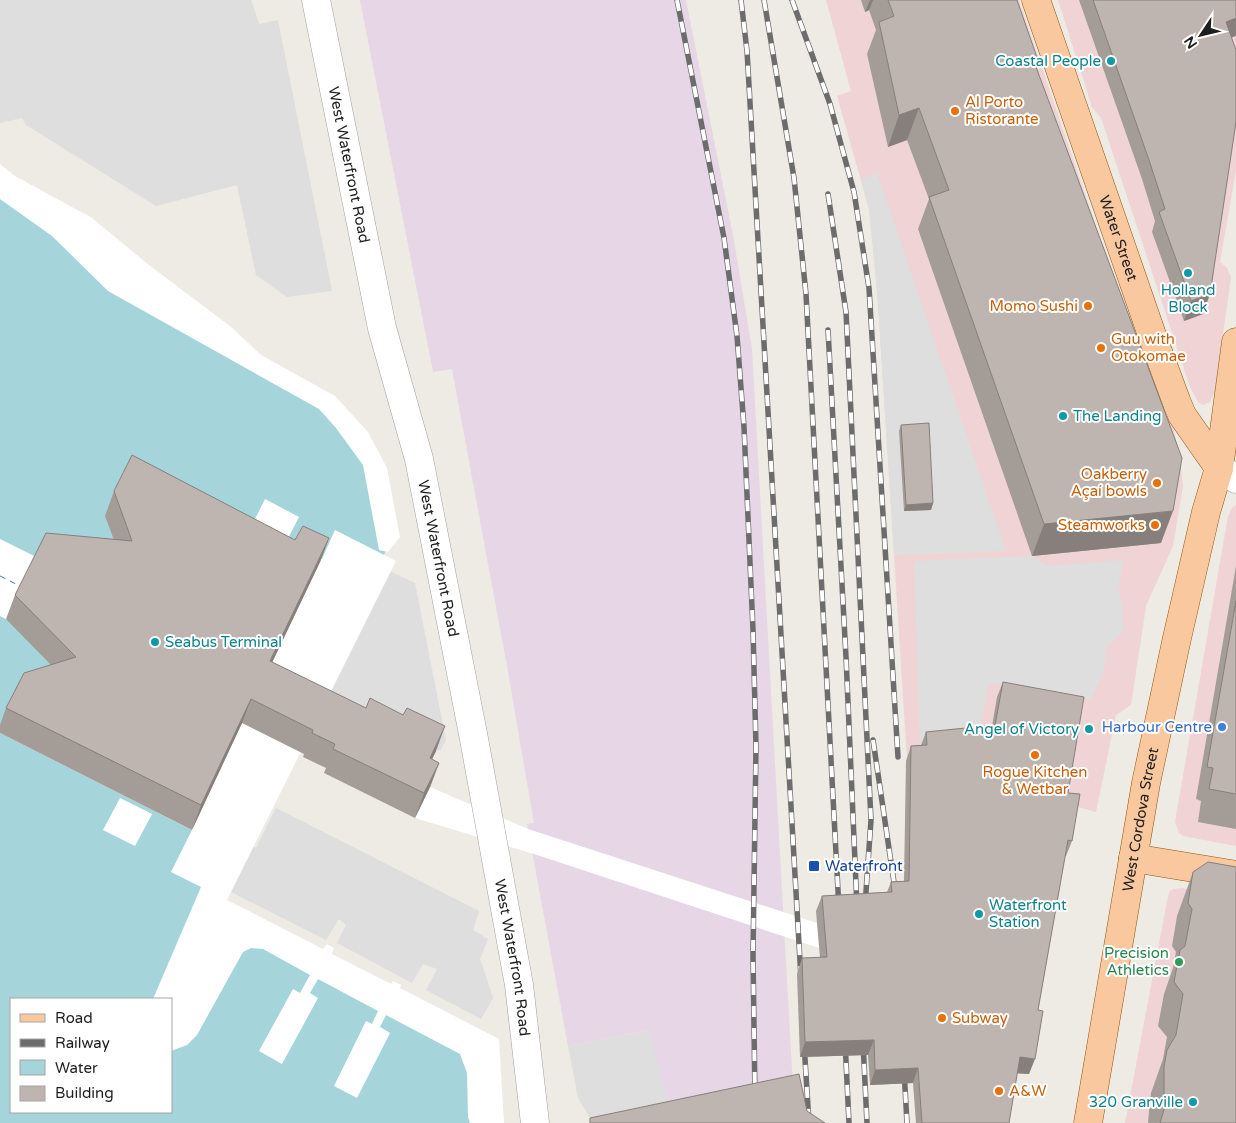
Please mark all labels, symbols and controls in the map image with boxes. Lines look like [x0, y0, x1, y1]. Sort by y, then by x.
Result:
north arrow [1176, 10, 1226, 60]
text: N [1181, 33, 1201, 52]
place label: Coastal People [995, 52, 1101, 70]
marker: Coastal People [1105, 55, 1117, 67]
street label: West Waterfront Road [325, 85, 374, 245]
place label: Al Porto Ristorante [965, 93, 1039, 128]
marker: Al Porto Ristorante [949, 105, 961, 117]
street label: Water Street [1095, 193, 1142, 284]
marker: Holland Block [1182, 267, 1194, 279]
place label: Holland Block [1161, 281, 1215, 316]
place label: Momo Sushi [989, 297, 1078, 315]
marker: Momo Sushi [1082, 300, 1094, 312]
place label: Guu with Otokomae [1111, 330, 1186, 365]
marker: Guu with Otokomae [1095, 342, 1107, 354]
place label: The Landing [1073, 407, 1162, 425]
marker: The Landing [1057, 410, 1069, 422]
place label: Oakberry Açaí bowls [1071, 465, 1147, 500]
marker: Oakberry Açaí bowls [1151, 477, 1163, 489]
street label: West Waterfront Road [414, 479, 463, 638]
place label: Steamworks [1058, 516, 1145, 534]
marker: Steamworks [1149, 519, 1161, 531]
place label: Seabus Terminal [165, 633, 282, 651]
marker: Seabus Terminal [149, 636, 161, 648]
place label: Harbour Centre [1102, 718, 1212, 736]
place label: Angel of Victory [964, 720, 1079, 738]
marker: Harbour Centre [1216, 721, 1228, 733]
marker: Angel of Victory [1083, 723, 1095, 735]
street label: West Cordova Street [1119, 745, 1162, 893]
marker: Rogue Kitchen & Wetbar [1029, 749, 1041, 761]
place label: Rogue Kitchen & Wetbar [983, 763, 1087, 798]
place label: Waterfront [825, 857, 903, 875]
marker: Waterfront [807, 859, 821, 873]
street label: West Waterfront Road [491, 877, 534, 1037]
place label: Waterfront Station [989, 896, 1067, 931]
marker: Waterfront Station [973, 908, 985, 920]
place label: Precision Athletics [1104, 944, 1169, 979]
marker: Precision Athletics [1173, 956, 1185, 968]
legend [10, 998, 172, 1113]
text: Road [55, 1009, 93, 1027]
place label: Subway [952, 1009, 1008, 1027]
marker: Subway [936, 1012, 948, 1024]
text: Railway [55, 1034, 110, 1052]
text: Water [55, 1059, 98, 1077]
place label: A&W [1009, 1082, 1046, 1100]
text: Building [55, 1084, 114, 1102]
marker: A&W [993, 1085, 1005, 1097]
place label: 320 Granville [1089, 1093, 1183, 1111]
marker: 320 Granville [1187, 1096, 1199, 1108]

